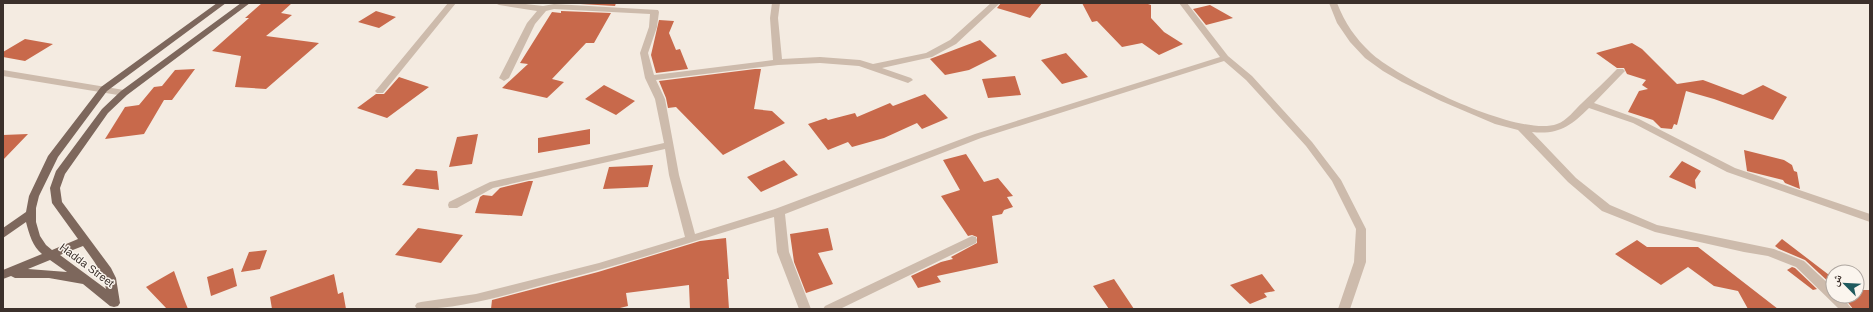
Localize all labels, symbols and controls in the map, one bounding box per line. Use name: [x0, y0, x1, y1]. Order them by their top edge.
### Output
street label: Hadda Street: [58, 241, 116, 289]
north arrow: [1825, 264, 1865, 304]
text: ش: [1828, 272, 1846, 289]

